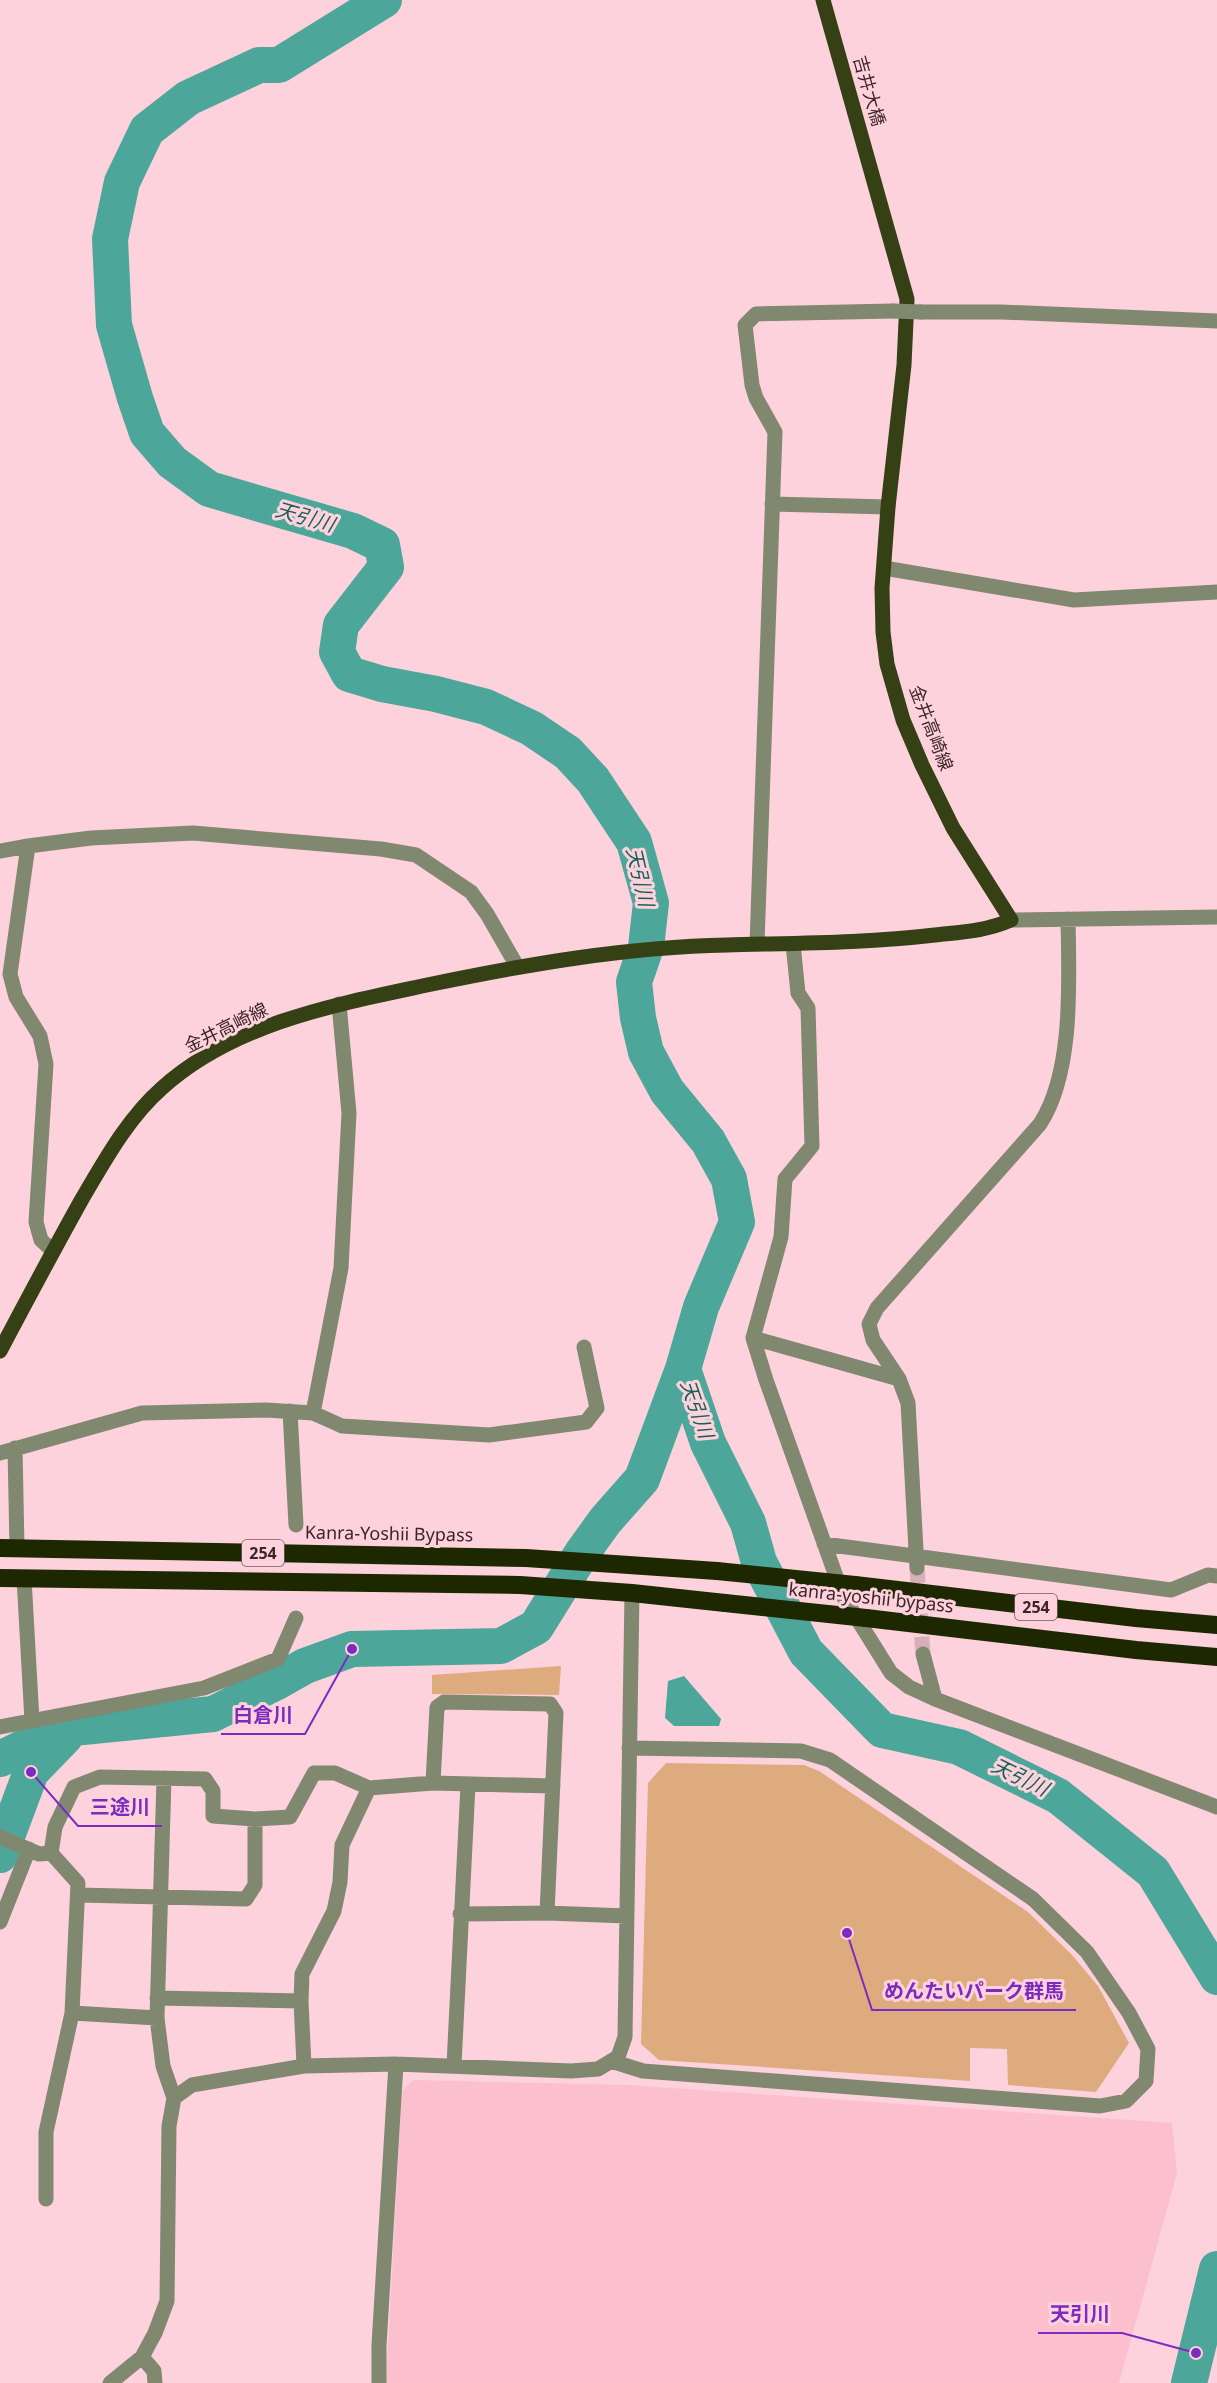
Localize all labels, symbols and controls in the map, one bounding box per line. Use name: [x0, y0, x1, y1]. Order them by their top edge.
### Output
street label: 吉井大橋: [849, 53, 891, 129]
water label: 天引川: [273, 495, 340, 538]
street label: 金井高崎線: [905, 681, 959, 774]
water label: 天引川: [621, 845, 661, 911]
street label: 金井高崎線: [180, 997, 271, 1058]
water label: 天引川: [675, 1376, 721, 1443]
street label: Kanra-Yoshii Bypass: [305, 1520, 473, 1546]
road number: 254: [242, 1540, 284, 1566]
street label: kanra-yoshii bypass: [787, 1576, 955, 1618]
road number: 254: [1015, 1594, 1057, 1620]
callout: 白倉川: [221, 1696, 305, 1734]
text: 白倉川: [233, 1701, 293, 1728]
water label: 天引川: [987, 1751, 1055, 1803]
callout: 三途川: [78, 1788, 162, 1826]
text: 三途川: [90, 1793, 150, 1820]
callout: めんたいパーク群馬: [872, 1972, 1076, 2010]
text: めんたいパーク群馬: [884, 1977, 1064, 2004]
callout: 天引川: [1038, 2295, 1122, 2333]
text: 天引川: [1050, 2300, 1110, 2327]

